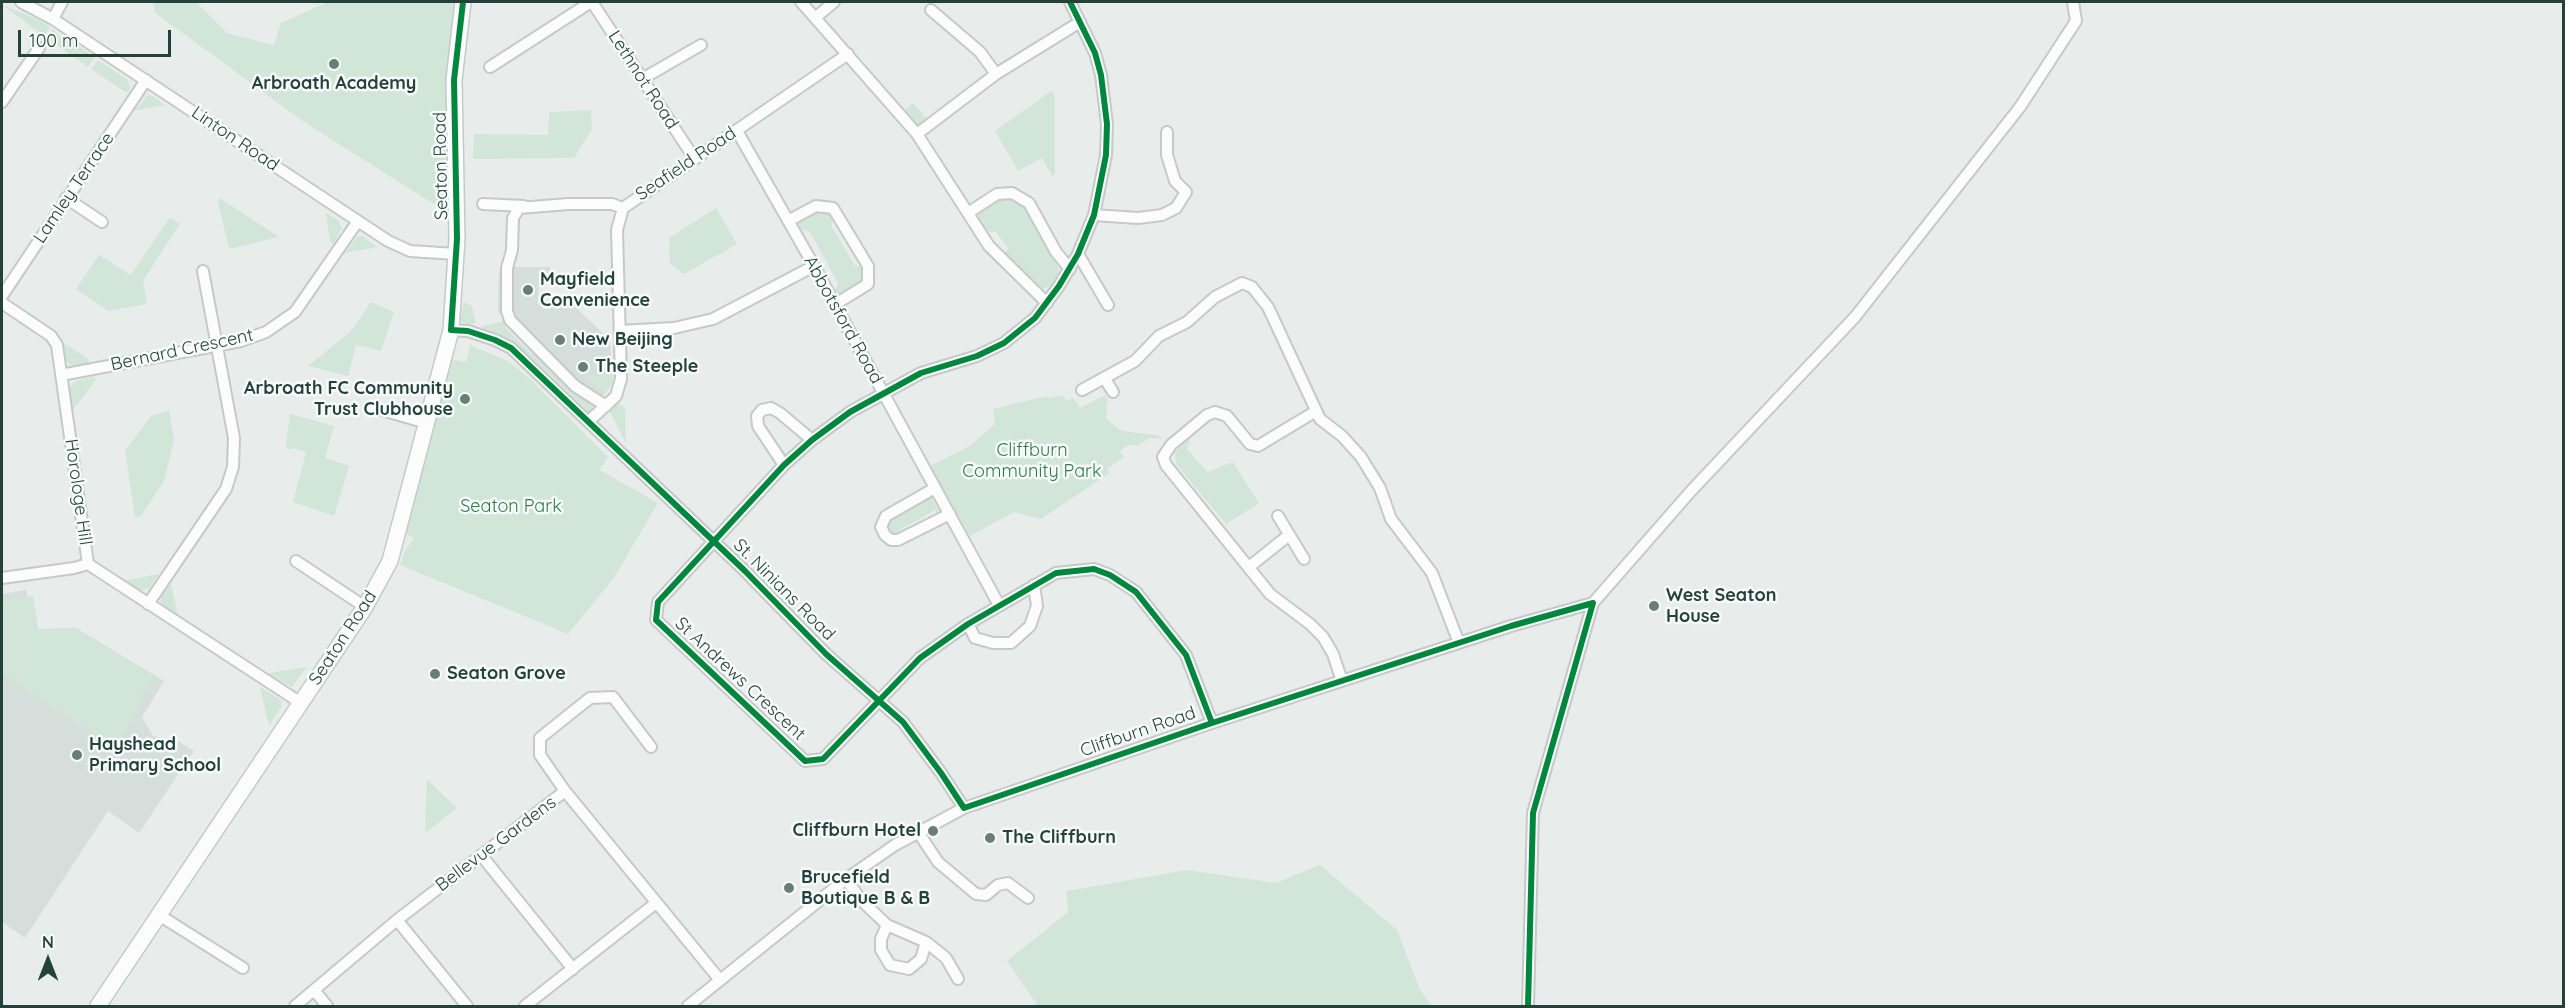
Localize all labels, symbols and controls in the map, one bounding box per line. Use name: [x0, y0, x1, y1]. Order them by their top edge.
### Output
scale bar: [21, 18, 174, 56]
street label: Lethnot Road: [603, 27, 683, 133]
text: 100 m: [29, 29, 78, 52]
marker: Arbroath Academy: [327, 57, 341, 71]
place label: Arbroath Academy: [252, 73, 416, 95]
street label: Linton Road: [187, 102, 283, 176]
street label: Seaton Road: [429, 112, 453, 220]
street label: Seafield Road: [632, 123, 740, 205]
street label: Lamley Terrace: [29, 128, 119, 248]
street label: Abbotsford Road: [799, 252, 887, 388]
place label: Mayfield Convenience: [540, 269, 650, 312]
marker: Mayfield Convenience: [521, 283, 535, 297]
street label: Bernard Crescent: [109, 324, 255, 376]
place label: New Beijing: [572, 329, 673, 351]
marker: New Beijing: [553, 333, 567, 347]
place label: The Steeple: [595, 356, 698, 378]
marker: The Steeple: [576, 360, 590, 374]
place label: Arbroath FC Community Trust Clubhouse: [244, 378, 453, 420]
marker: Arbroath FC Community Trust Clubhouse: [458, 392, 472, 406]
street label: Horologe Hill: [60, 437, 96, 547]
park label: Cliffburn Community Park: [962, 440, 1102, 482]
park label: Seaton Park: [460, 496, 562, 518]
street label: St. Ninians Road: [729, 535, 839, 645]
place label: West Seaton House: [1666, 585, 1776, 628]
street label: Seaton Road: [304, 587, 382, 689]
marker: West Seaton House: [1647, 599, 1661, 613]
street label: St Andrews Crescent: [670, 613, 810, 745]
place label: Seaton Grove: [447, 663, 566, 685]
marker: Seaton Grove: [428, 667, 442, 681]
street label: Cliffburn Road: [1077, 702, 1199, 762]
place label: Hayshead Primary School: [89, 734, 221, 777]
marker: Hayshead Primary School: [70, 748, 84, 762]
street label: Bellevue Gardens: [432, 792, 560, 896]
place label: Cliffburn Hotel: [792, 820, 921, 842]
marker: Cliffburn Hotel: [926, 824, 940, 838]
place label: The Cliffburn: [1002, 827, 1116, 849]
marker: The Cliffburn: [983, 831, 997, 845]
place label: Brucefield Boutique B & B: [801, 867, 930, 910]
marker: Brucefield Boutique B & B: [782, 881, 796, 895]
north arrow: [18, 930, 78, 990]
text: N: [42, 932, 54, 952]

